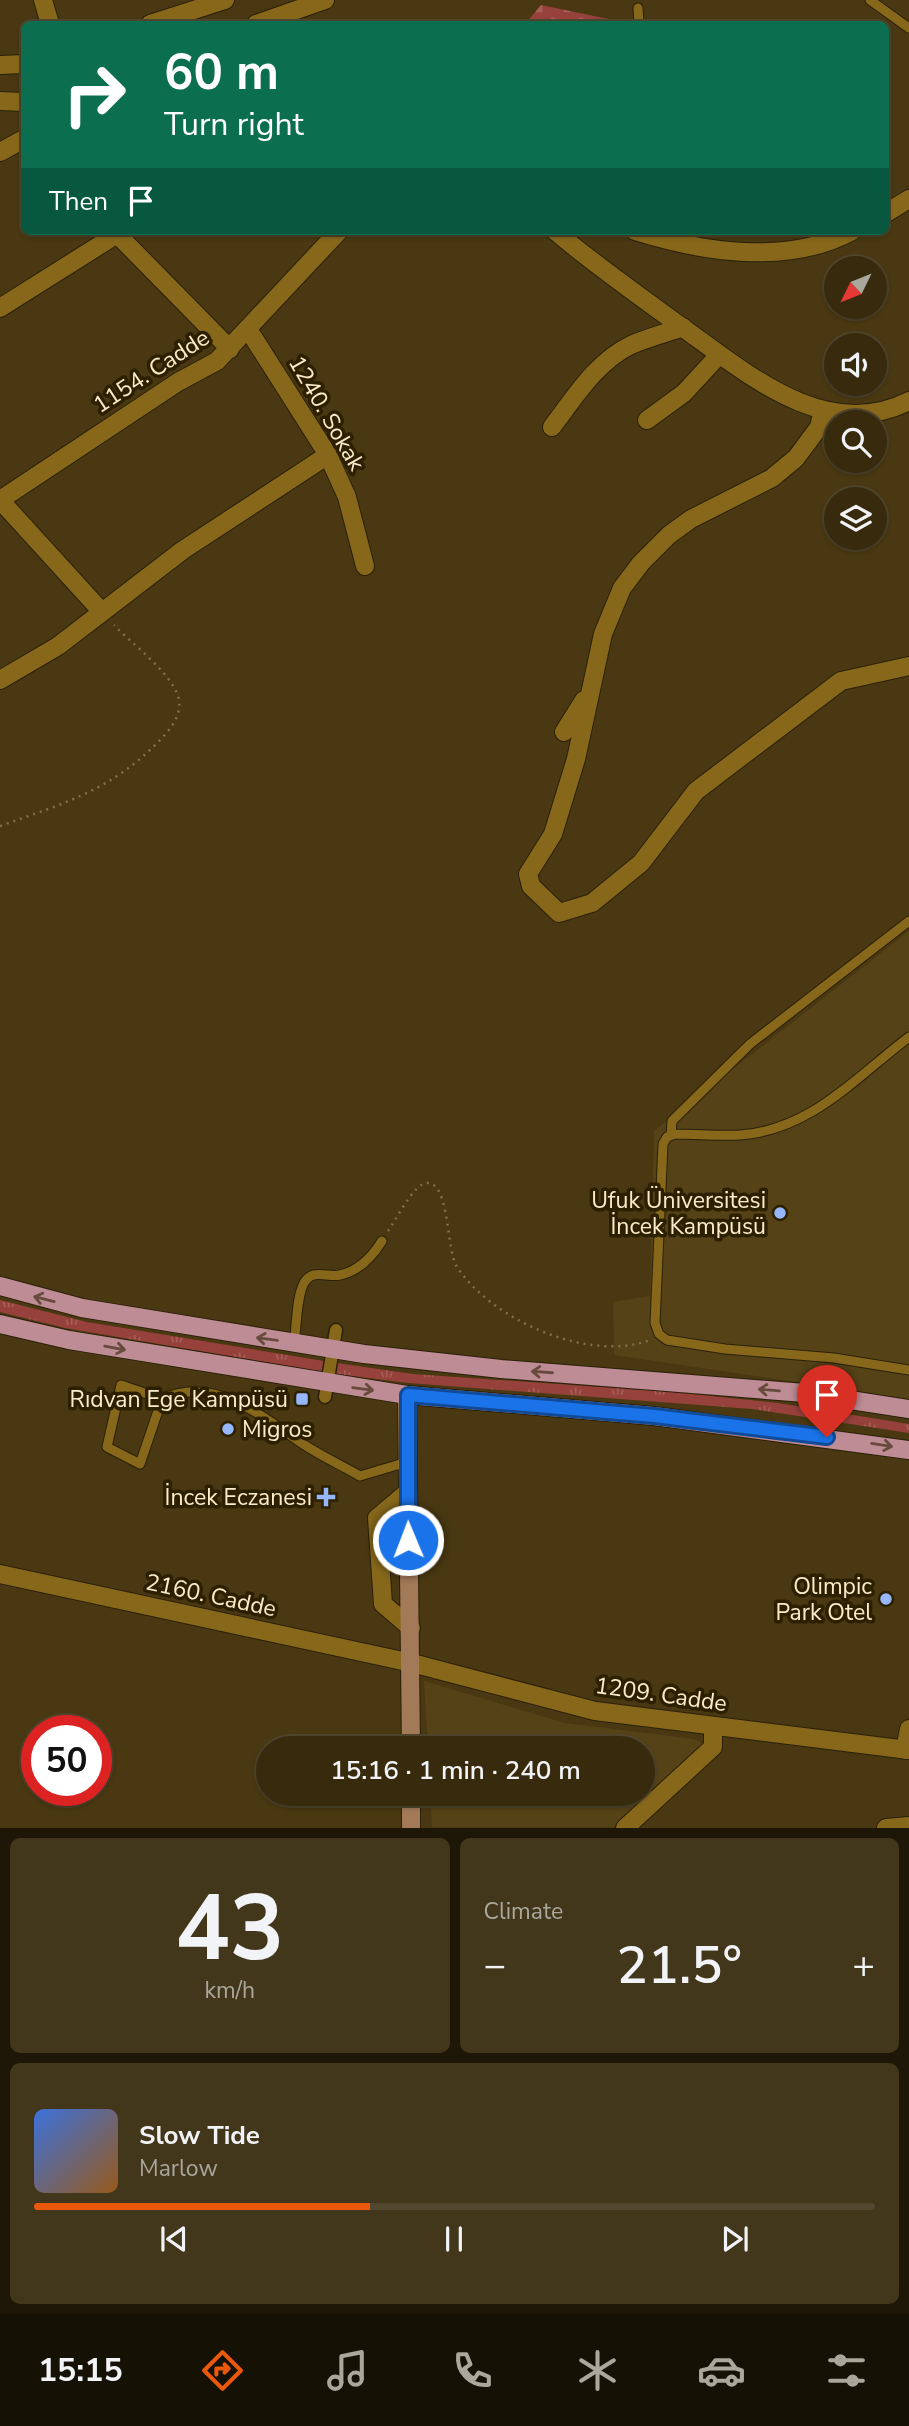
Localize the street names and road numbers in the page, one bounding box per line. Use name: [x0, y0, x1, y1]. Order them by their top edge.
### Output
street label: 1154. Cadde: [87, 322, 215, 421]
street label: 1240. Sokak: [281, 350, 372, 477]
street label: 2160. Cadde: [143, 1567, 279, 1624]
street label: 1209. Cadde: [593, 1670, 729, 1719]

